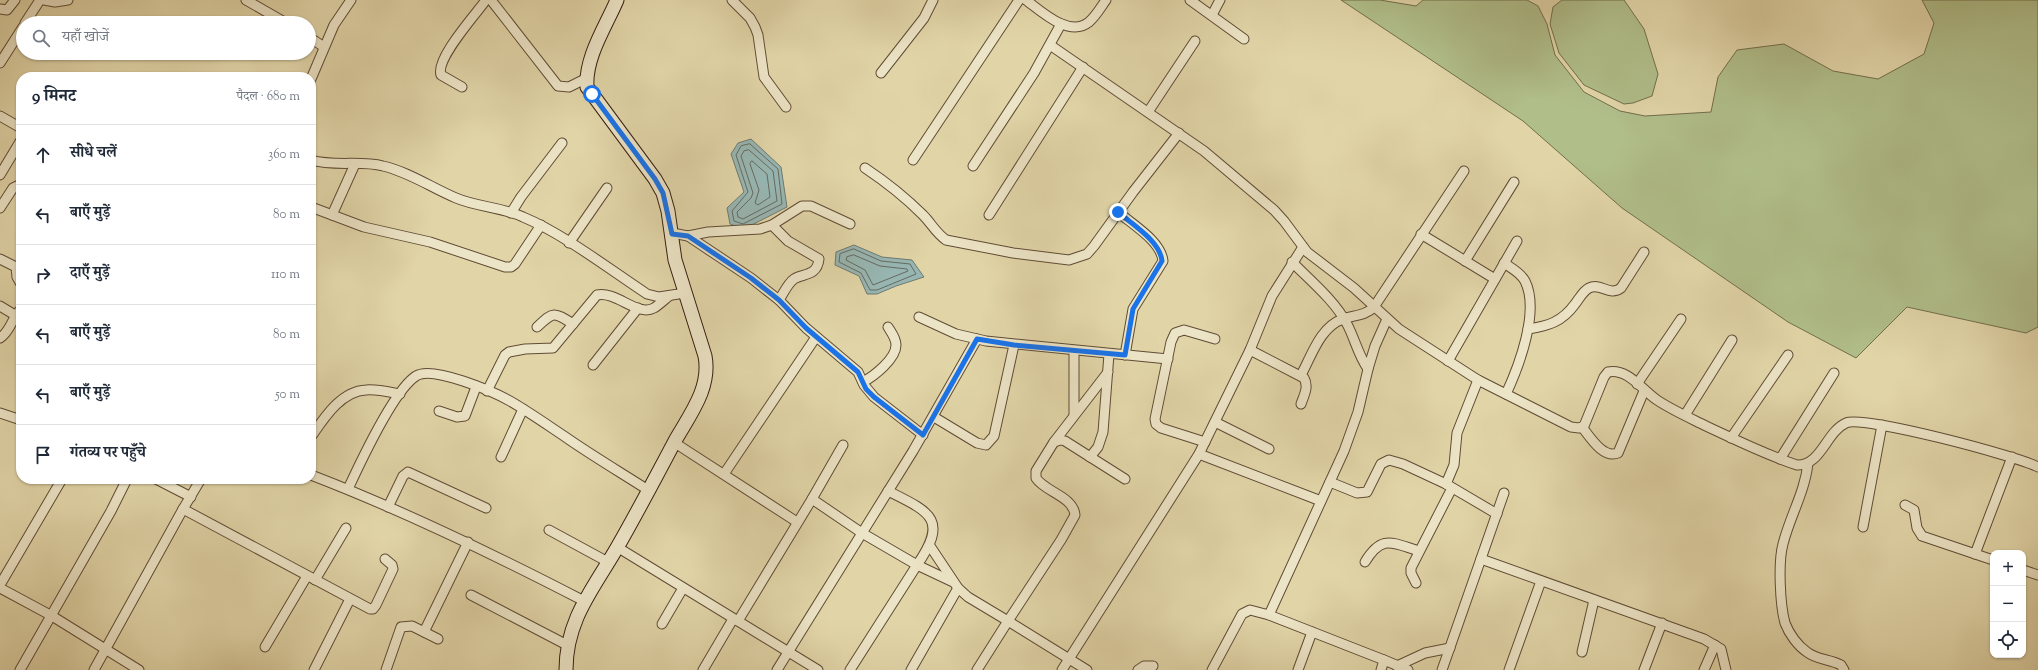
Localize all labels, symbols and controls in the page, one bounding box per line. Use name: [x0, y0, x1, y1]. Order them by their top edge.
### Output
search box: [16, 16, 316, 60]
icon: search: [30, 27, 52, 49]
text: यहाँ खोजें: [62, 27, 109, 48]
text: 9 मिनट: [32, 85, 76, 109]
route start: [583, 85, 601, 103]
text: पैदल · 680 m: [237, 88, 300, 106]
text: सीधे चलें: [70, 143, 117, 164]
icon: ahead: [32, 144, 54, 166]
text: 360 m: [268, 146, 300, 164]
text: बाएँ मुड़ें: [70, 203, 110, 224]
route end: [1109, 203, 1127, 221]
icon: left: [32, 204, 54, 226]
text: 80 m: [273, 206, 300, 224]
text: दाएँ मुड़ें: [70, 263, 110, 284]
icon: right: [32, 264, 54, 286]
text: 110 m: [271, 266, 300, 284]
text: बाएँ मुड़ें: [70, 323, 110, 344]
icon: left: [32, 324, 54, 346]
text: 80 m: [273, 326, 300, 344]
text: बाएँ मुड़ें: [70, 383, 110, 404]
icon: left: [32, 384, 54, 406]
text: 50 m: [275, 386, 300, 404]
text: गंतव्य पर पहुँचे: [70, 443, 146, 464]
icon: arrive: [32, 444, 54, 466]
map controls: [1990, 550, 2026, 658]
button: +: [1990, 550, 2026, 586]
button: −: [1990, 586, 2026, 622]
button: locate: [1990, 622, 2026, 658]

